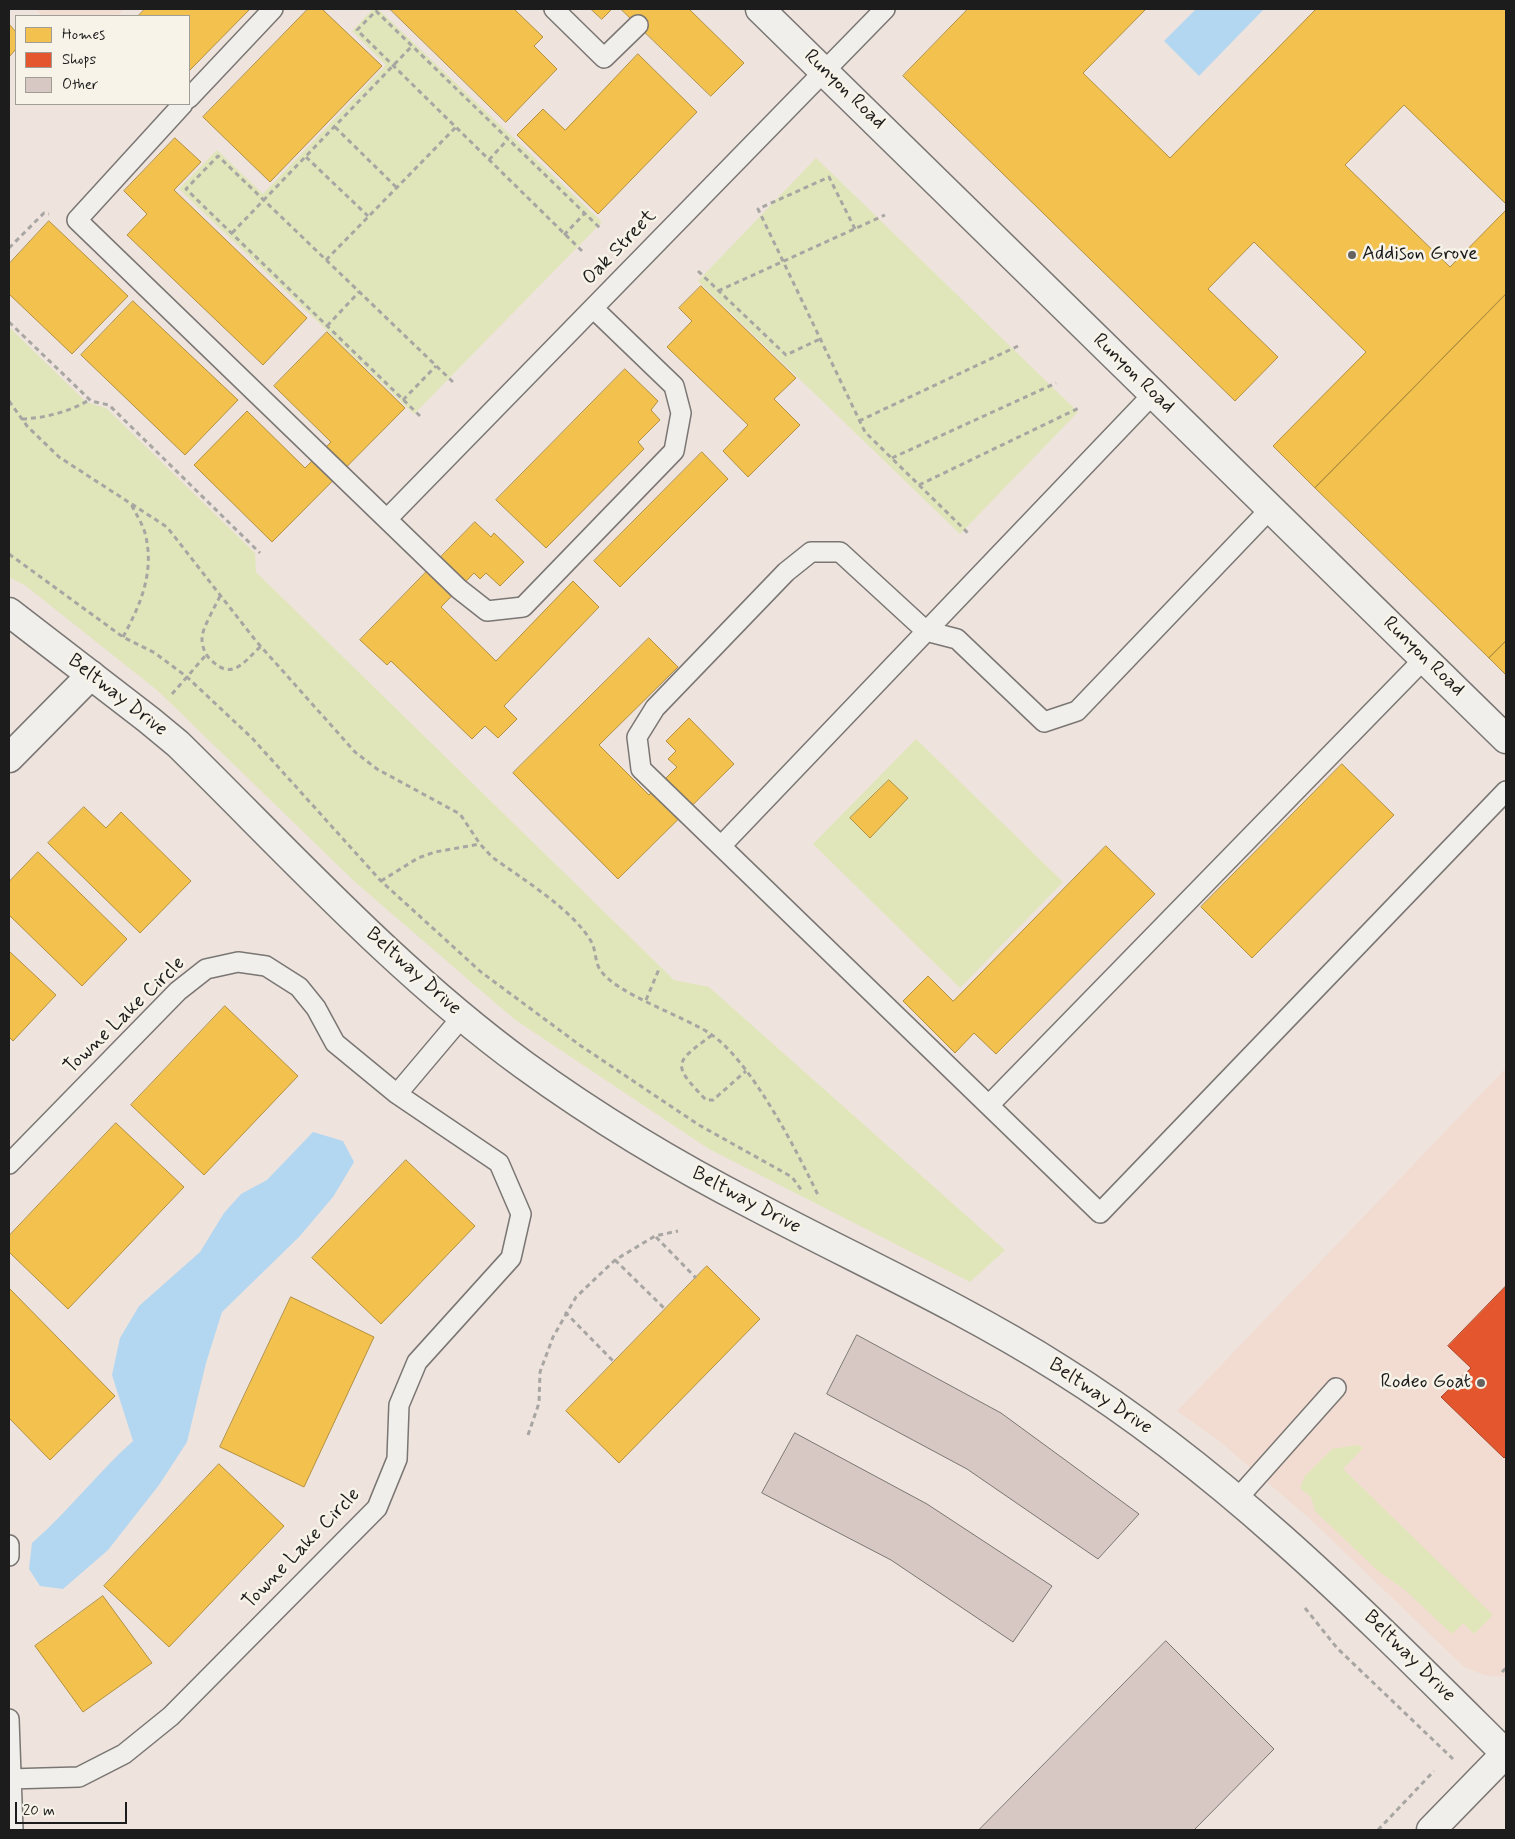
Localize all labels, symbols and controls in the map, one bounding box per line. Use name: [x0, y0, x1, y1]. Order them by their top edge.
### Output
legend: [15, 15, 190, 105]
text: Homes: [62, 25, 105, 45]
street label: Runyon Road: [798, 45, 890, 135]
text: Shops: [62, 50, 96, 70]
text: Other: [62, 75, 98, 95]
street label: Oak Street: [578, 205, 662, 291]
place label: Addison Grove: [1362, 243, 1478, 267]
marker: Addison Grove: [1346, 249, 1358, 261]
street label: Runyon Road: [1087, 329, 1179, 419]
street label: Runyon Road: [1377, 612, 1469, 702]
street label: Beltway Drive: [62, 650, 172, 742]
street label: Beltway Drive: [360, 923, 466, 1021]
street label: Towne Lake Circle: [59, 952, 191, 1080]
street label: Beltway Drive: [687, 1162, 805, 1240]
street label: Beltway Drive: [1044, 1354, 1156, 1440]
place label: Rodeo Goat: [1380, 1371, 1471, 1395]
marker: Rodeo Goat: [1475, 1377, 1487, 1389]
street label: Towne Lake Circle: [238, 1483, 366, 1615]
street label: Beltway Drive: [1358, 1606, 1460, 1708]
scale bar: [18, 1792, 130, 1824]
text: 20 m: [23, 1801, 55, 1821]

